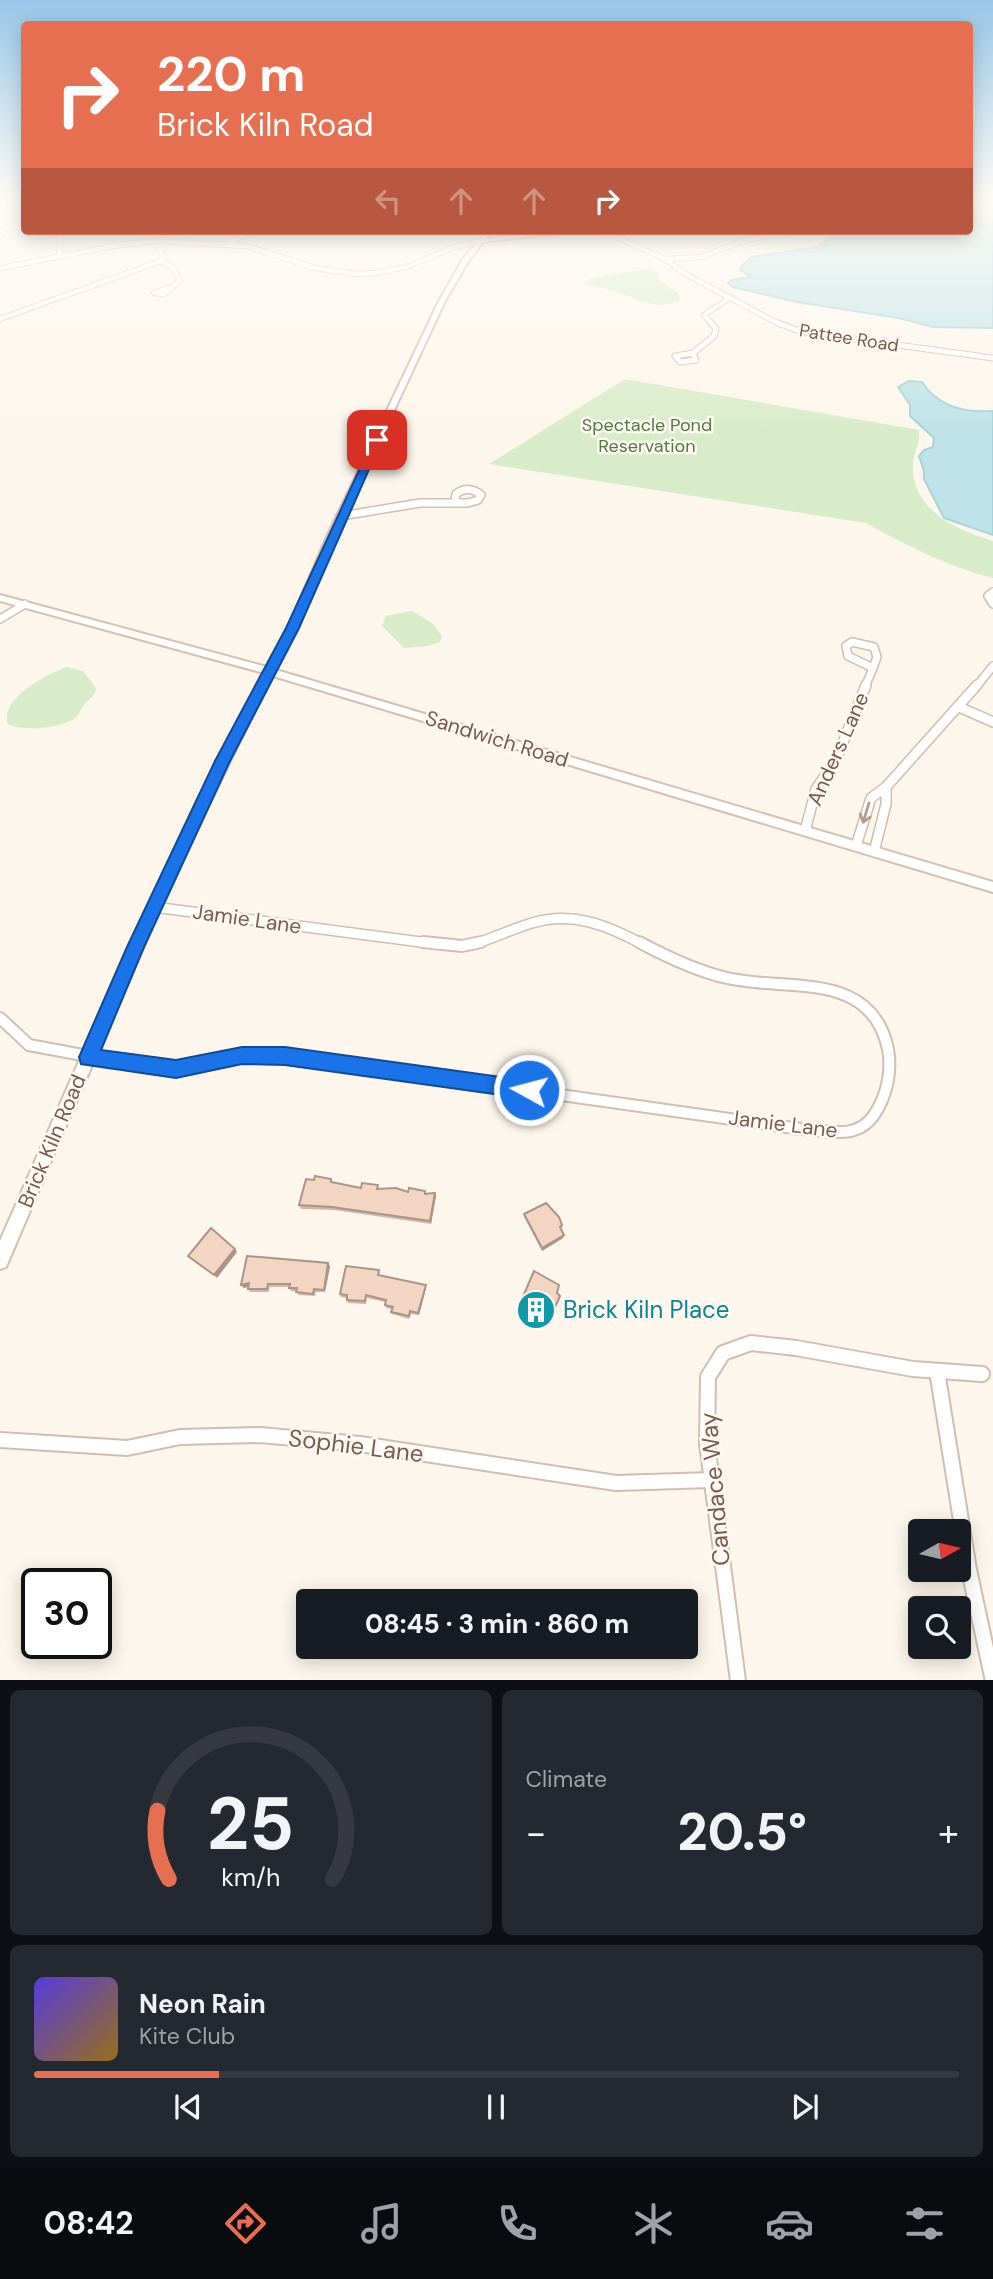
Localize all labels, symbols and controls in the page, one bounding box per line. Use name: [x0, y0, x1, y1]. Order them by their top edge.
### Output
text: 220 m: [157, 42, 305, 106]
icon: right: [42, 49, 133, 140]
text: Brick Kiln Road: [157, 104, 374, 146]
icon: left: [369, 182, 407, 220]
icon: ahead: [442, 182, 480, 220]
icon: ahead: [515, 182, 553, 220]
icon: right: [588, 182, 626, 220]
street label: Pattee Road: [797, 318, 901, 358]
pin: [347, 410, 407, 470]
park label: Spectacle Pond Reservation: [582, 413, 712, 458]
icon: arrive: [358, 421, 396, 459]
street label: Anders Lane: [801, 688, 876, 810]
street label: Sandwich Road: [422, 704, 572, 774]
one-way arrow: [859, 802, 872, 824]
street label: Jamie Lane: [191, 898, 303, 941]
position arrow: [492, 1053, 566, 1127]
street label: Brick Kiln Road: [11, 1070, 93, 1212]
street label: Jamie Lane: [727, 1103, 839, 1145]
building icon: Brick Kiln Place: [515, 1289, 557, 1331]
place label: Brick Kiln Place: [563, 1294, 729, 1325]
street label: Candace Way: [692, 1411, 737, 1567]
street label: Sophie Lane: [287, 1422, 425, 1469]
north arrow: [908, 1519, 971, 1582]
map controls: [908, 1519, 971, 1659]
speed limit sign: 30: [21, 1568, 112, 1659]
button: search: [908, 1596, 971, 1659]
text: 08:45 · 3 min · 860 m: [365, 1607, 629, 1641]
text: Climate: [526, 1764, 607, 1794]
text: 25: [207, 1777, 294, 1872]
text: 20.5°: [678, 1798, 807, 1866]
text: −: [526, 1808, 546, 1858]
text: +: [938, 1808, 959, 1858]
text: km/h: [221, 1860, 280, 1893]
text: Neon Rain: [139, 1987, 266, 2021]
text: Kite Club: [139, 2021, 235, 2051]
icon: previous: [169, 2088, 207, 2126]
icon: pause: [477, 2088, 515, 2126]
icon: next: [786, 2088, 824, 2126]
icon: directions: [221, 2199, 270, 2248]
icon: music: [357, 2199, 406, 2248]
icon: phone: [493, 2199, 542, 2248]
icon: climate: [629, 2199, 678, 2248]
icon: car: [765, 2199, 814, 2248]
icon: filters: [900, 2199, 949, 2248]
text: 08:42: [43, 2202, 134, 2244]

